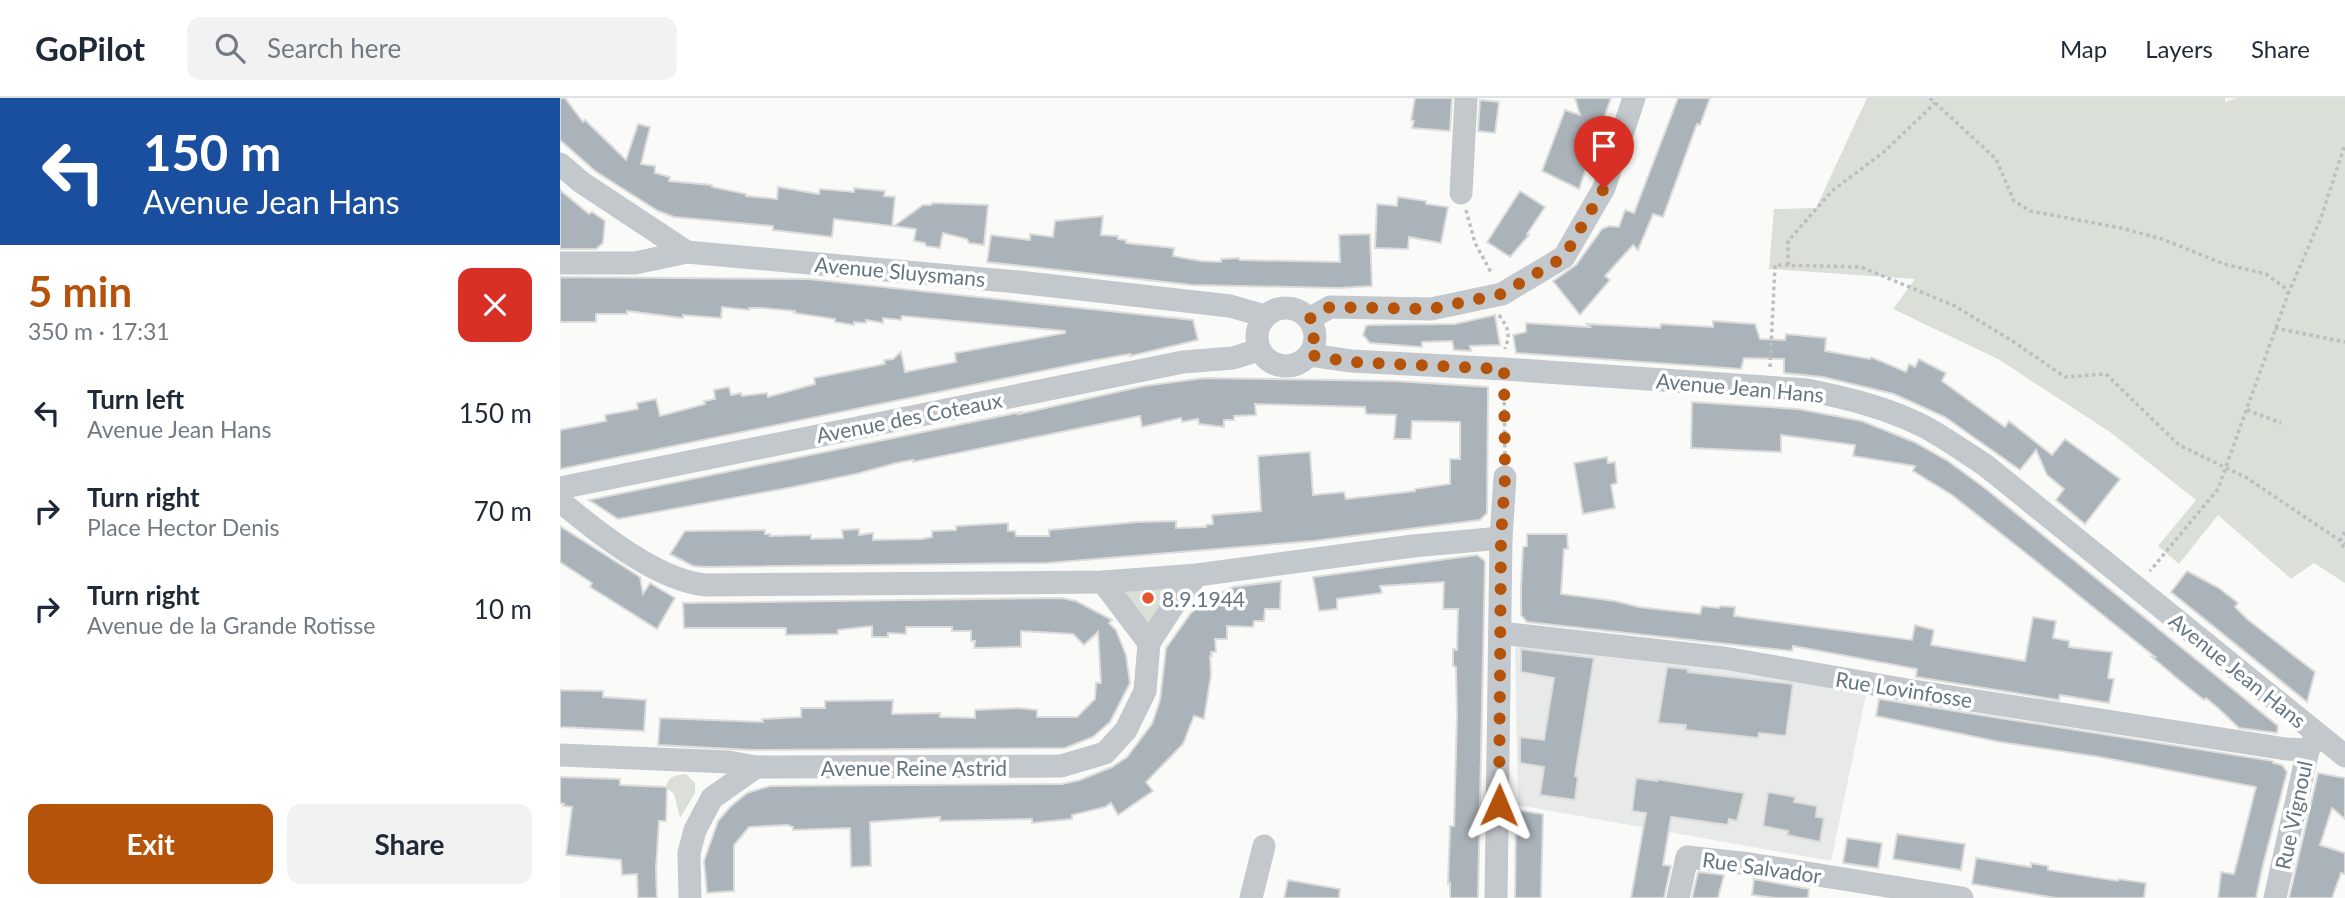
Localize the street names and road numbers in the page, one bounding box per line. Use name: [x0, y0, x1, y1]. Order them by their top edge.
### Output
street label: Avenue Sluysmans: [814, 251, 986, 291]
street label: Avenue Jean Hans: [1655, 367, 1825, 407]
street label: Avenue des Coteaux: [814, 387, 1005, 447]
street label: Avenue Jean Hans: [2165, 607, 2311, 733]
street label: Rue Lovinfosse: [1834, 666, 1974, 712]
street label: Avenue Reine Astrid: [821, 755, 1007, 780]
street label: Rue Vignoul: [2269, 758, 2317, 872]
street label: Rue Salvador: [1701, 846, 1823, 888]

